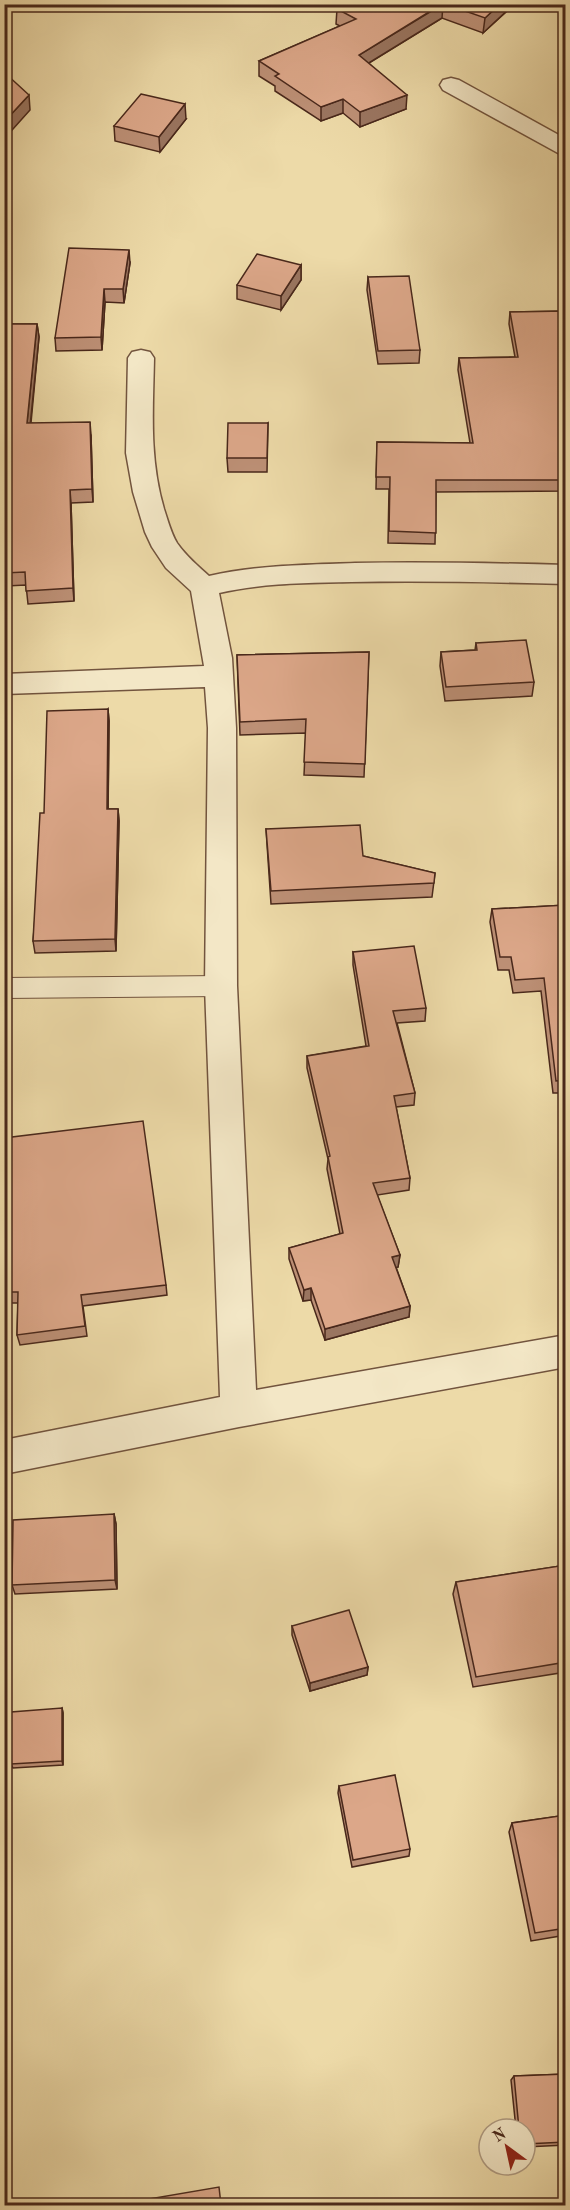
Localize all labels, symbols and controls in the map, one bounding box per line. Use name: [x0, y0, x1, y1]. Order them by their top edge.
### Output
north arrow: [477, 2117, 537, 2177]
text: N: [490, 2126, 510, 2146]

